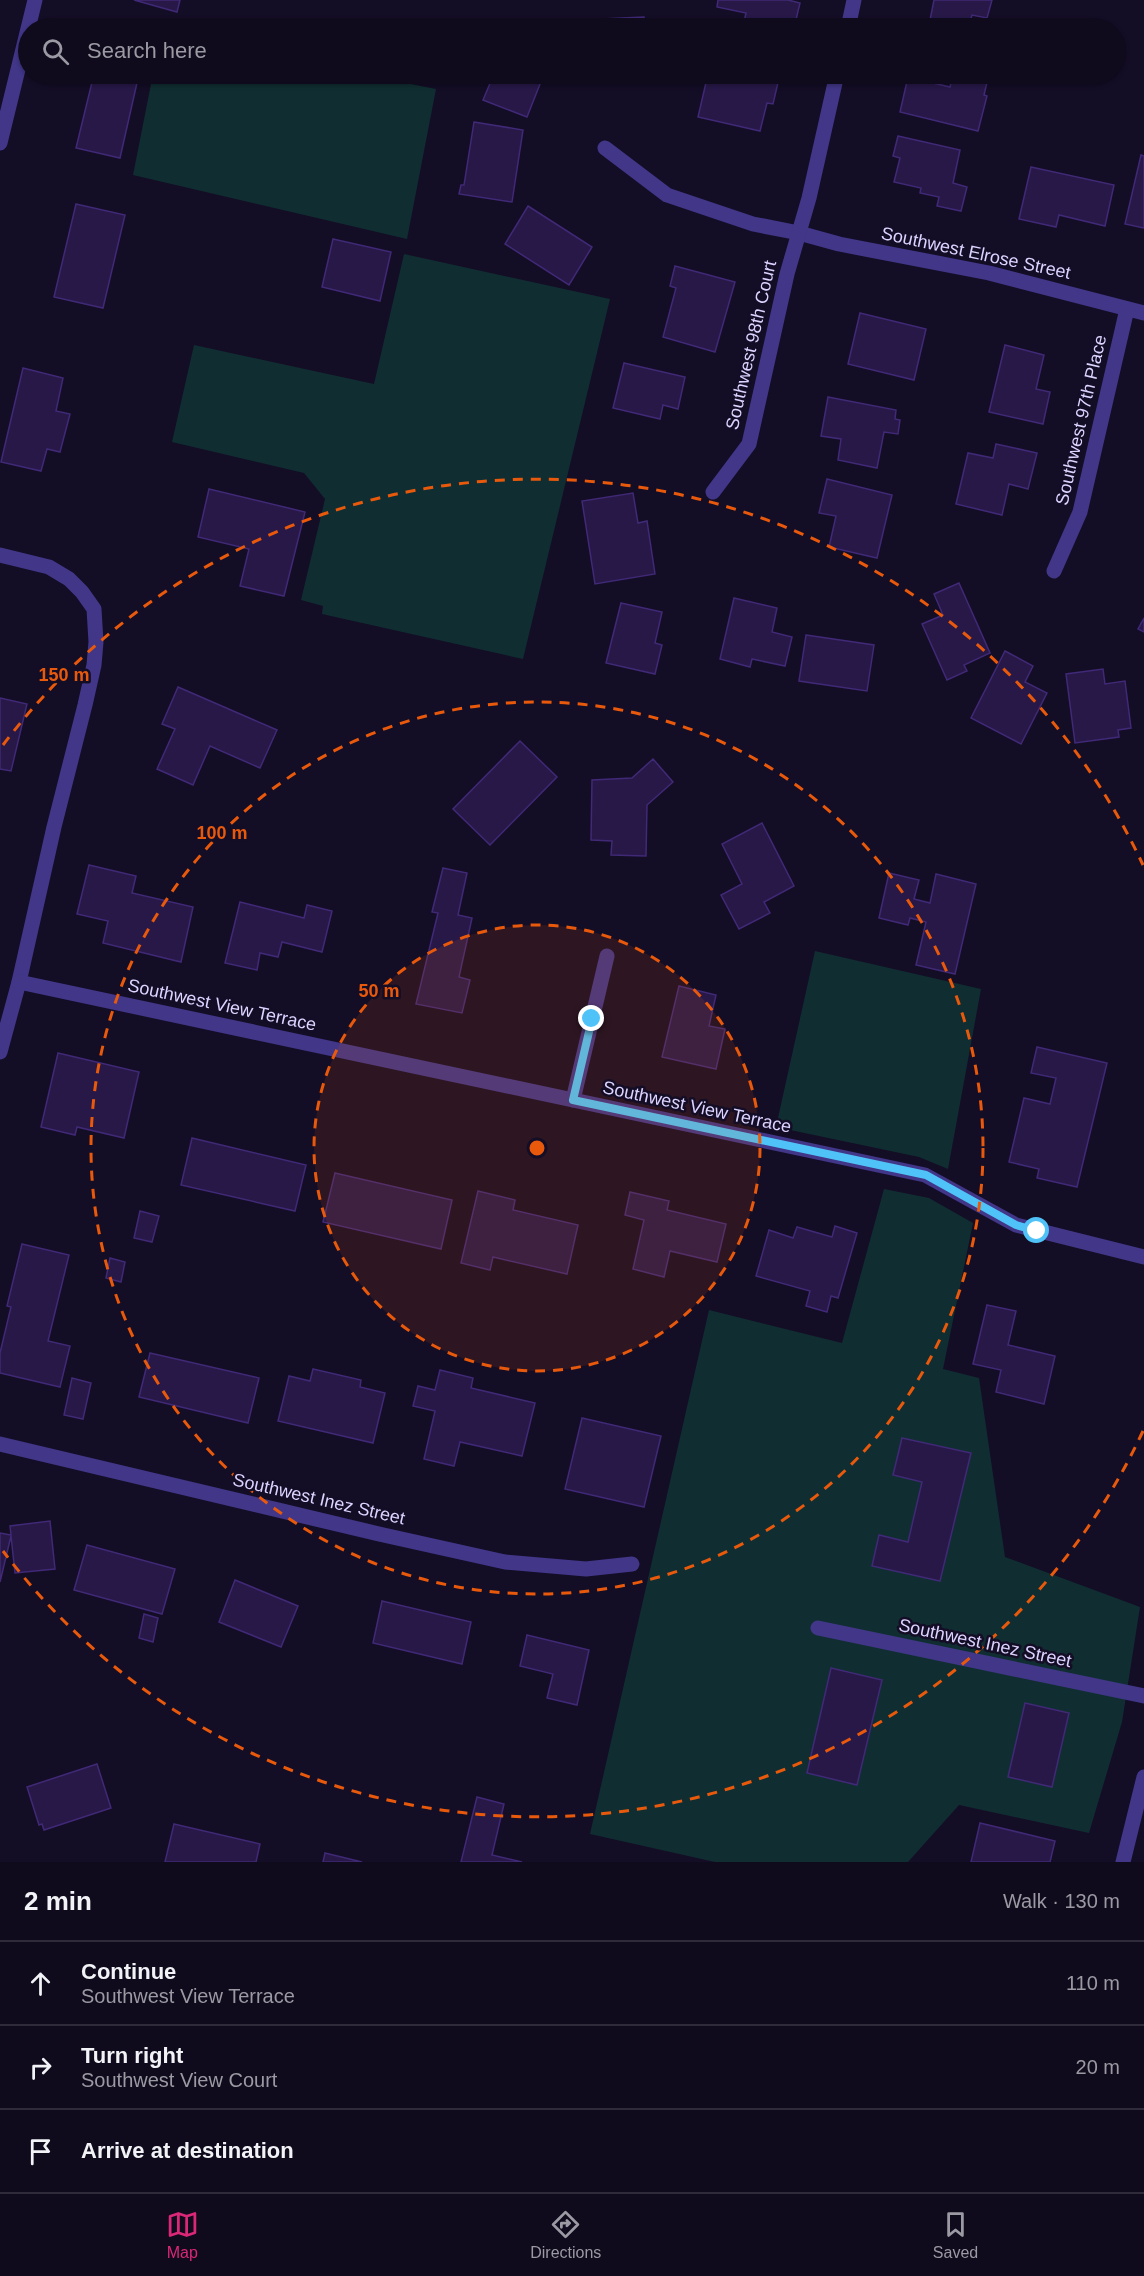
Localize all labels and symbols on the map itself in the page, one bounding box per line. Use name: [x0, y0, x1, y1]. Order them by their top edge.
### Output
street label: Southwest Elrose Street: [879, 223, 1073, 283]
street label: Southwest 98th Court: [722, 258, 780, 432]
street label: Southwest 97th Place: [1052, 333, 1110, 507]
text: 150 m: [38, 665, 90, 685]
text: 100 m: [196, 823, 248, 843]
street label: Southwest View Terrace: [126, 975, 318, 1035]
text: 50 m: [358, 981, 400, 1001]
route end: [578, 1005, 604, 1031]
street label: Southwest View Terrace: [601, 1077, 793, 1137]
centre of rings: [527, 1138, 547, 1158]
route start: [1023, 1217, 1049, 1243]
street label: Southwest Inez Street: [231, 1469, 407, 1529]
street label: Southwest Inez Street: [897, 1615, 1073, 1671]

